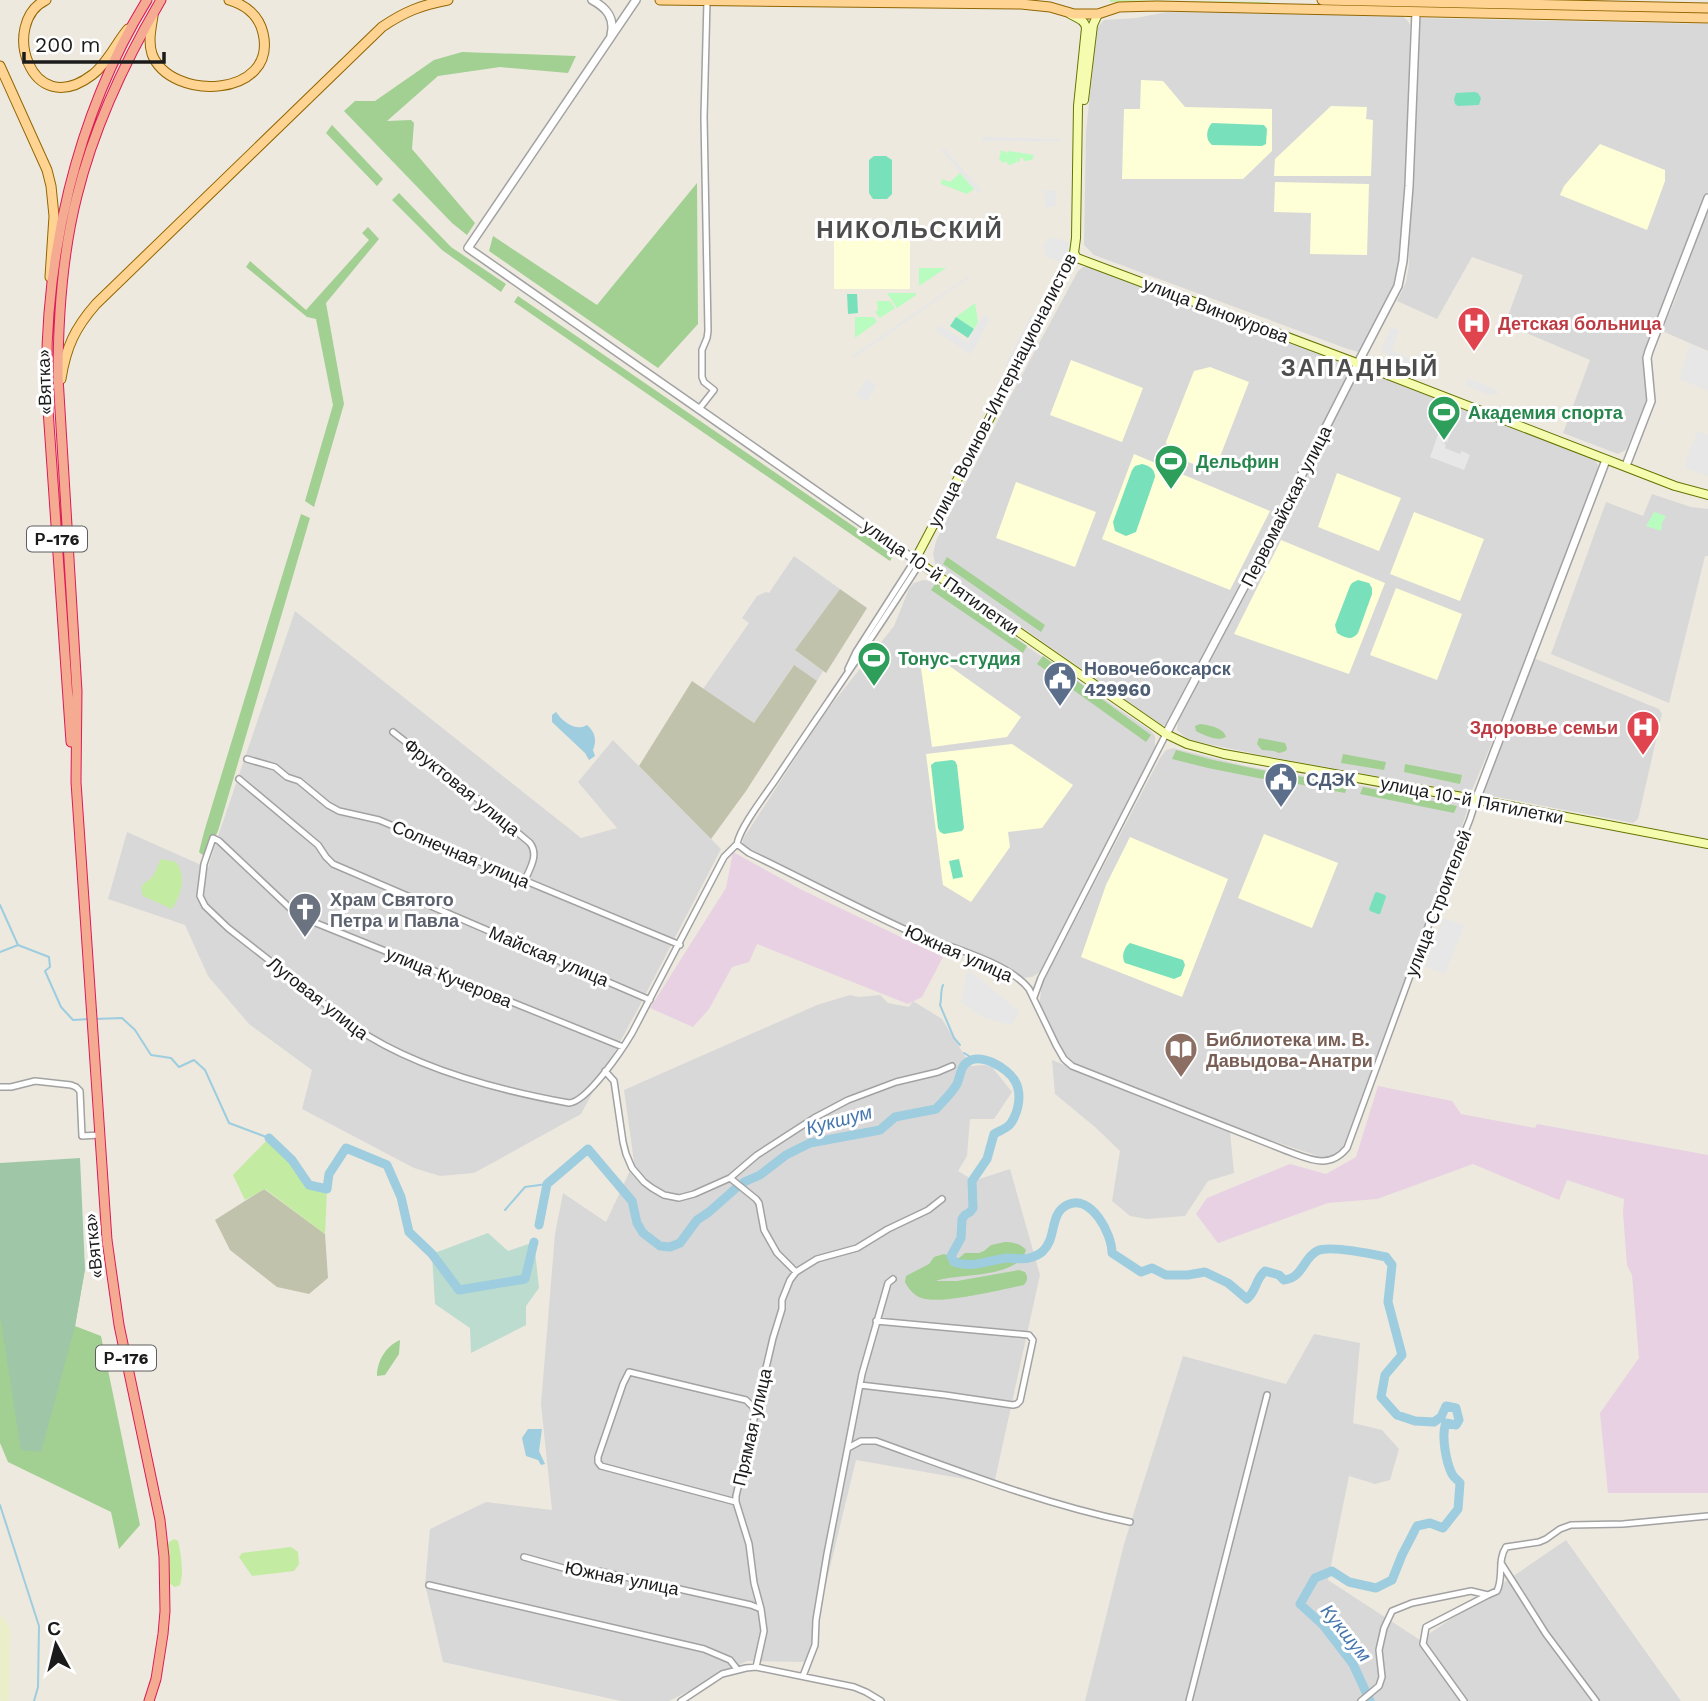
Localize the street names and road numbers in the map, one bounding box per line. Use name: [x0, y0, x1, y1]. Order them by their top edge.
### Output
street label: улица Воинов-Интернационалистов: [923, 249, 1081, 531]
street label: улица Винокурова: [1140, 273, 1293, 348]
street label: «Вятка»: [32, 349, 56, 415]
street label: Первомайская улица: [1236, 421, 1336, 590]
street label: улица 10-й Пятилетки: [859, 515, 1023, 639]
road number: Р-176: [27, 526, 87, 552]
street label: Фруктовая улица: [400, 734, 525, 841]
street label: улица 10-й Пятилетки: [1379, 772, 1565, 828]
street label: Солнечная улица: [389, 816, 534, 893]
street label: улица Строителей: [1400, 827, 1476, 979]
street label: Южная улица: [902, 920, 1017, 986]
street label: Майская улица: [486, 921, 613, 991]
street label: улица Кучерова: [383, 942, 516, 1012]
street label: Луговая улица: [263, 952, 373, 1044]
street label: «Вятка»: [79, 1212, 107, 1280]
road number: Р-176: [96, 1346, 156, 1370]
street label: Прямая улица: [728, 1365, 776, 1488]
street label: Южная улица: [563, 1557, 682, 1600]

